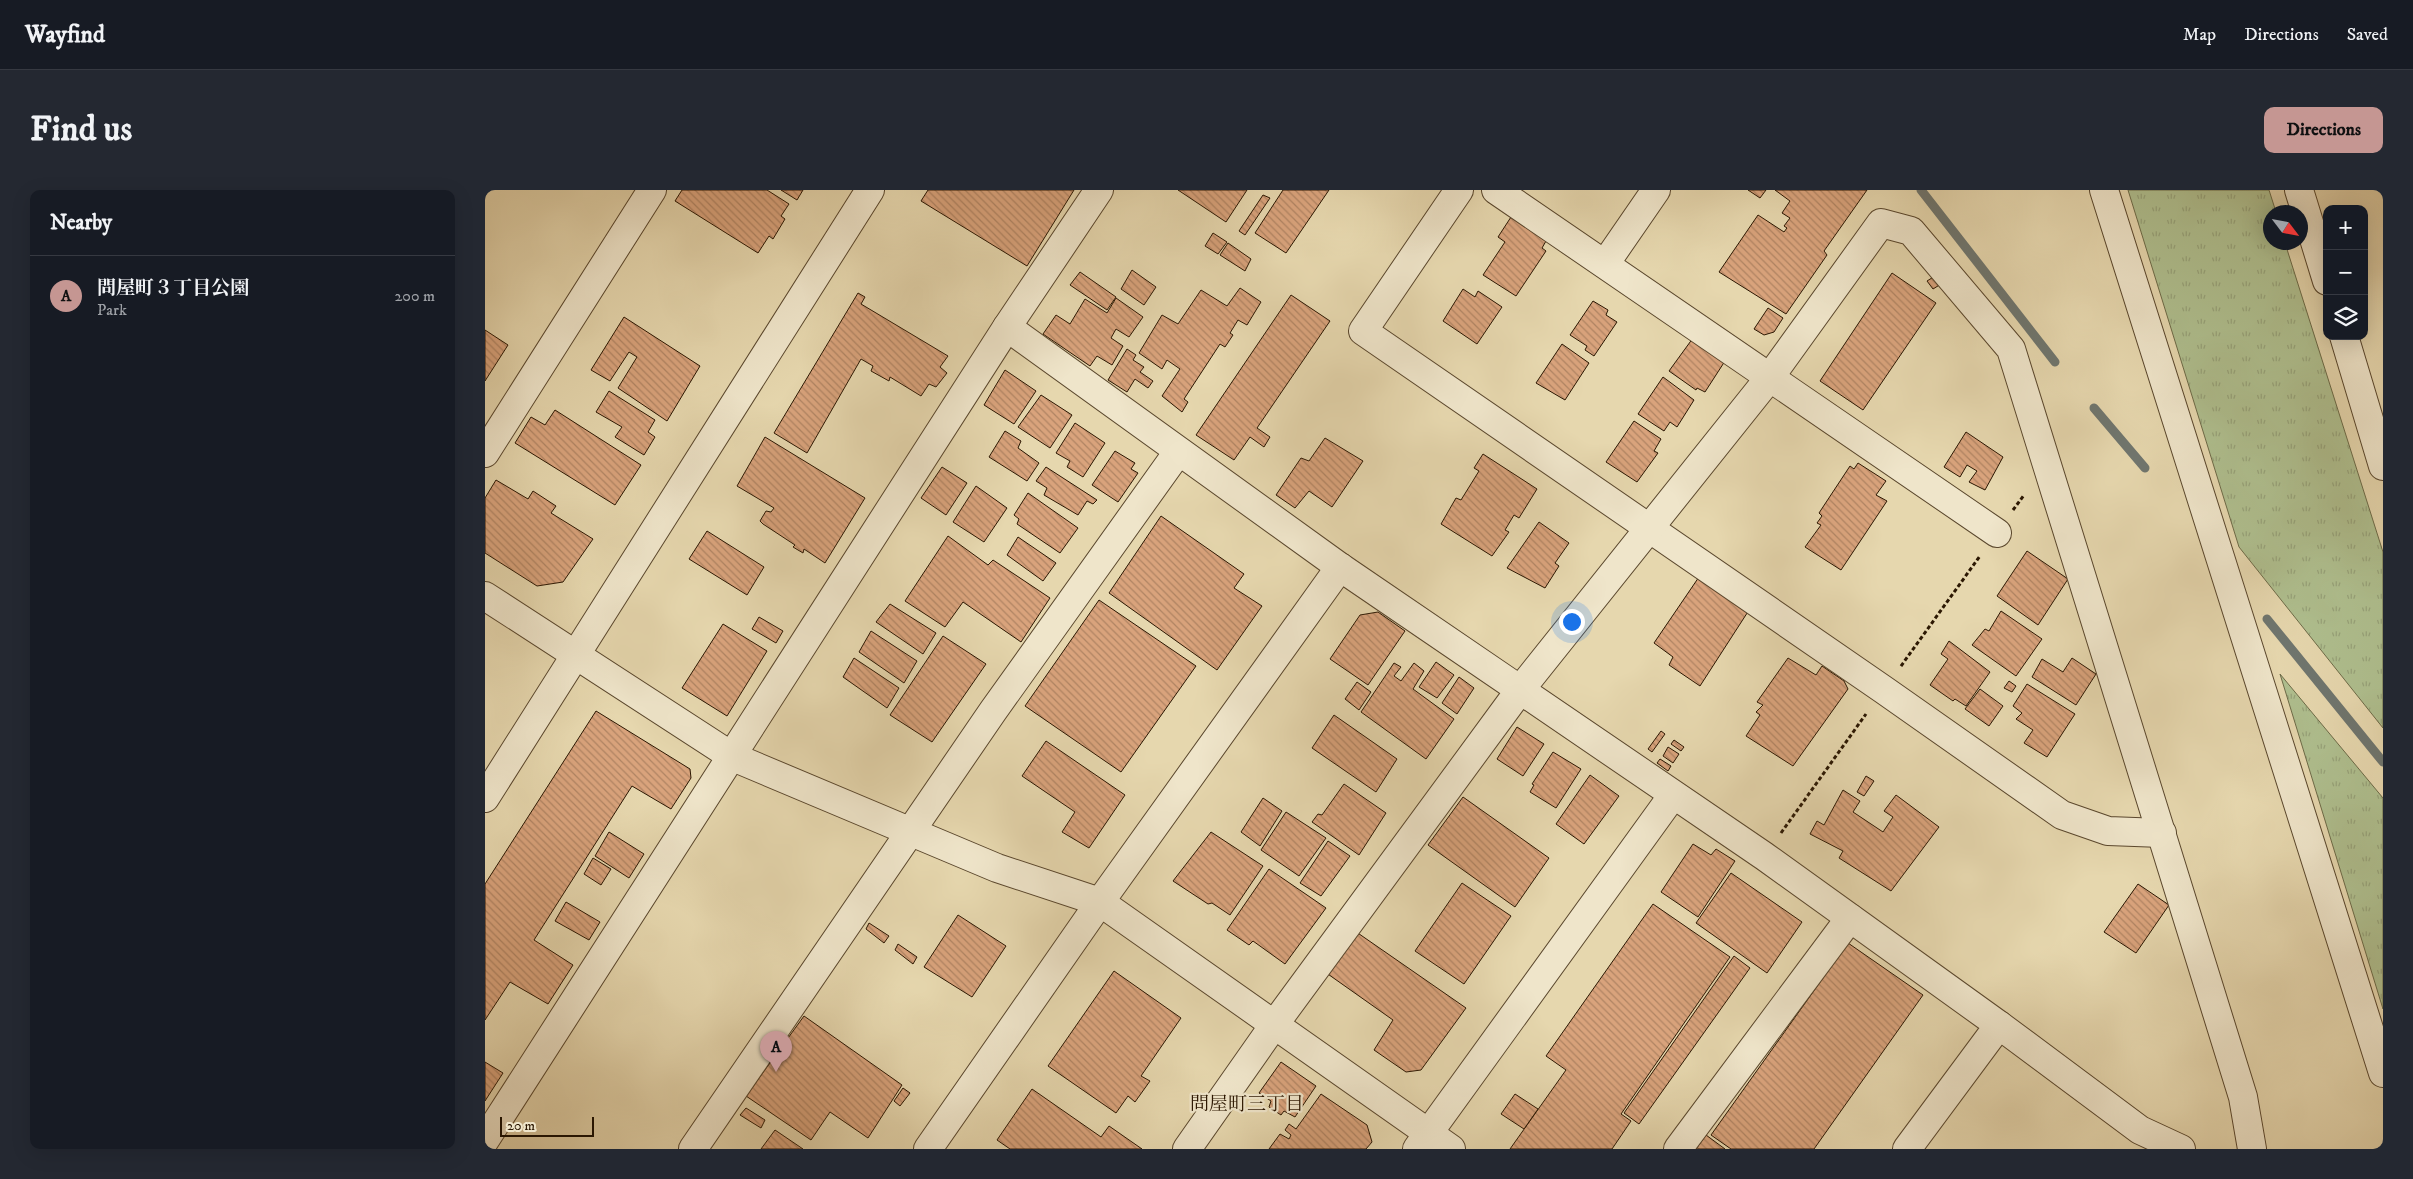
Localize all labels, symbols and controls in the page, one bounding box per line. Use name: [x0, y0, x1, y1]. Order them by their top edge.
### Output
text: Wayfind: [25, 20, 105, 50]
text: Map: [2183, 24, 2216, 46]
text: Directions: [2244, 24, 2319, 46]
text: Saved: [2347, 24, 2388, 46]
button: Directions: [2264, 107, 2383, 153]
text: Find us: [30, 108, 132, 152]
north arrow: [2263, 205, 2308, 250]
map controls: [2323, 205, 2368, 340]
button: +: [2323, 205, 2368, 250]
text: Nearby: [50, 210, 112, 236]
button: −: [2323, 250, 2368, 295]
text: 問屋町３丁目公園: [97, 277, 249, 300]
text: A: [61, 286, 71, 306]
text: 200 m: [394, 286, 435, 306]
button: layers: [2323, 295, 2368, 340]
text: Park: [97, 300, 127, 320]
your location: [1559, 609, 1585, 635]
pin: A: [760, 1031, 792, 1072]
district label: 問屋町三丁目: [1190, 1093, 1304, 1116]
scale bar: [500, 1114, 594, 1137]
text: 20 m: [507, 1117, 535, 1135]

